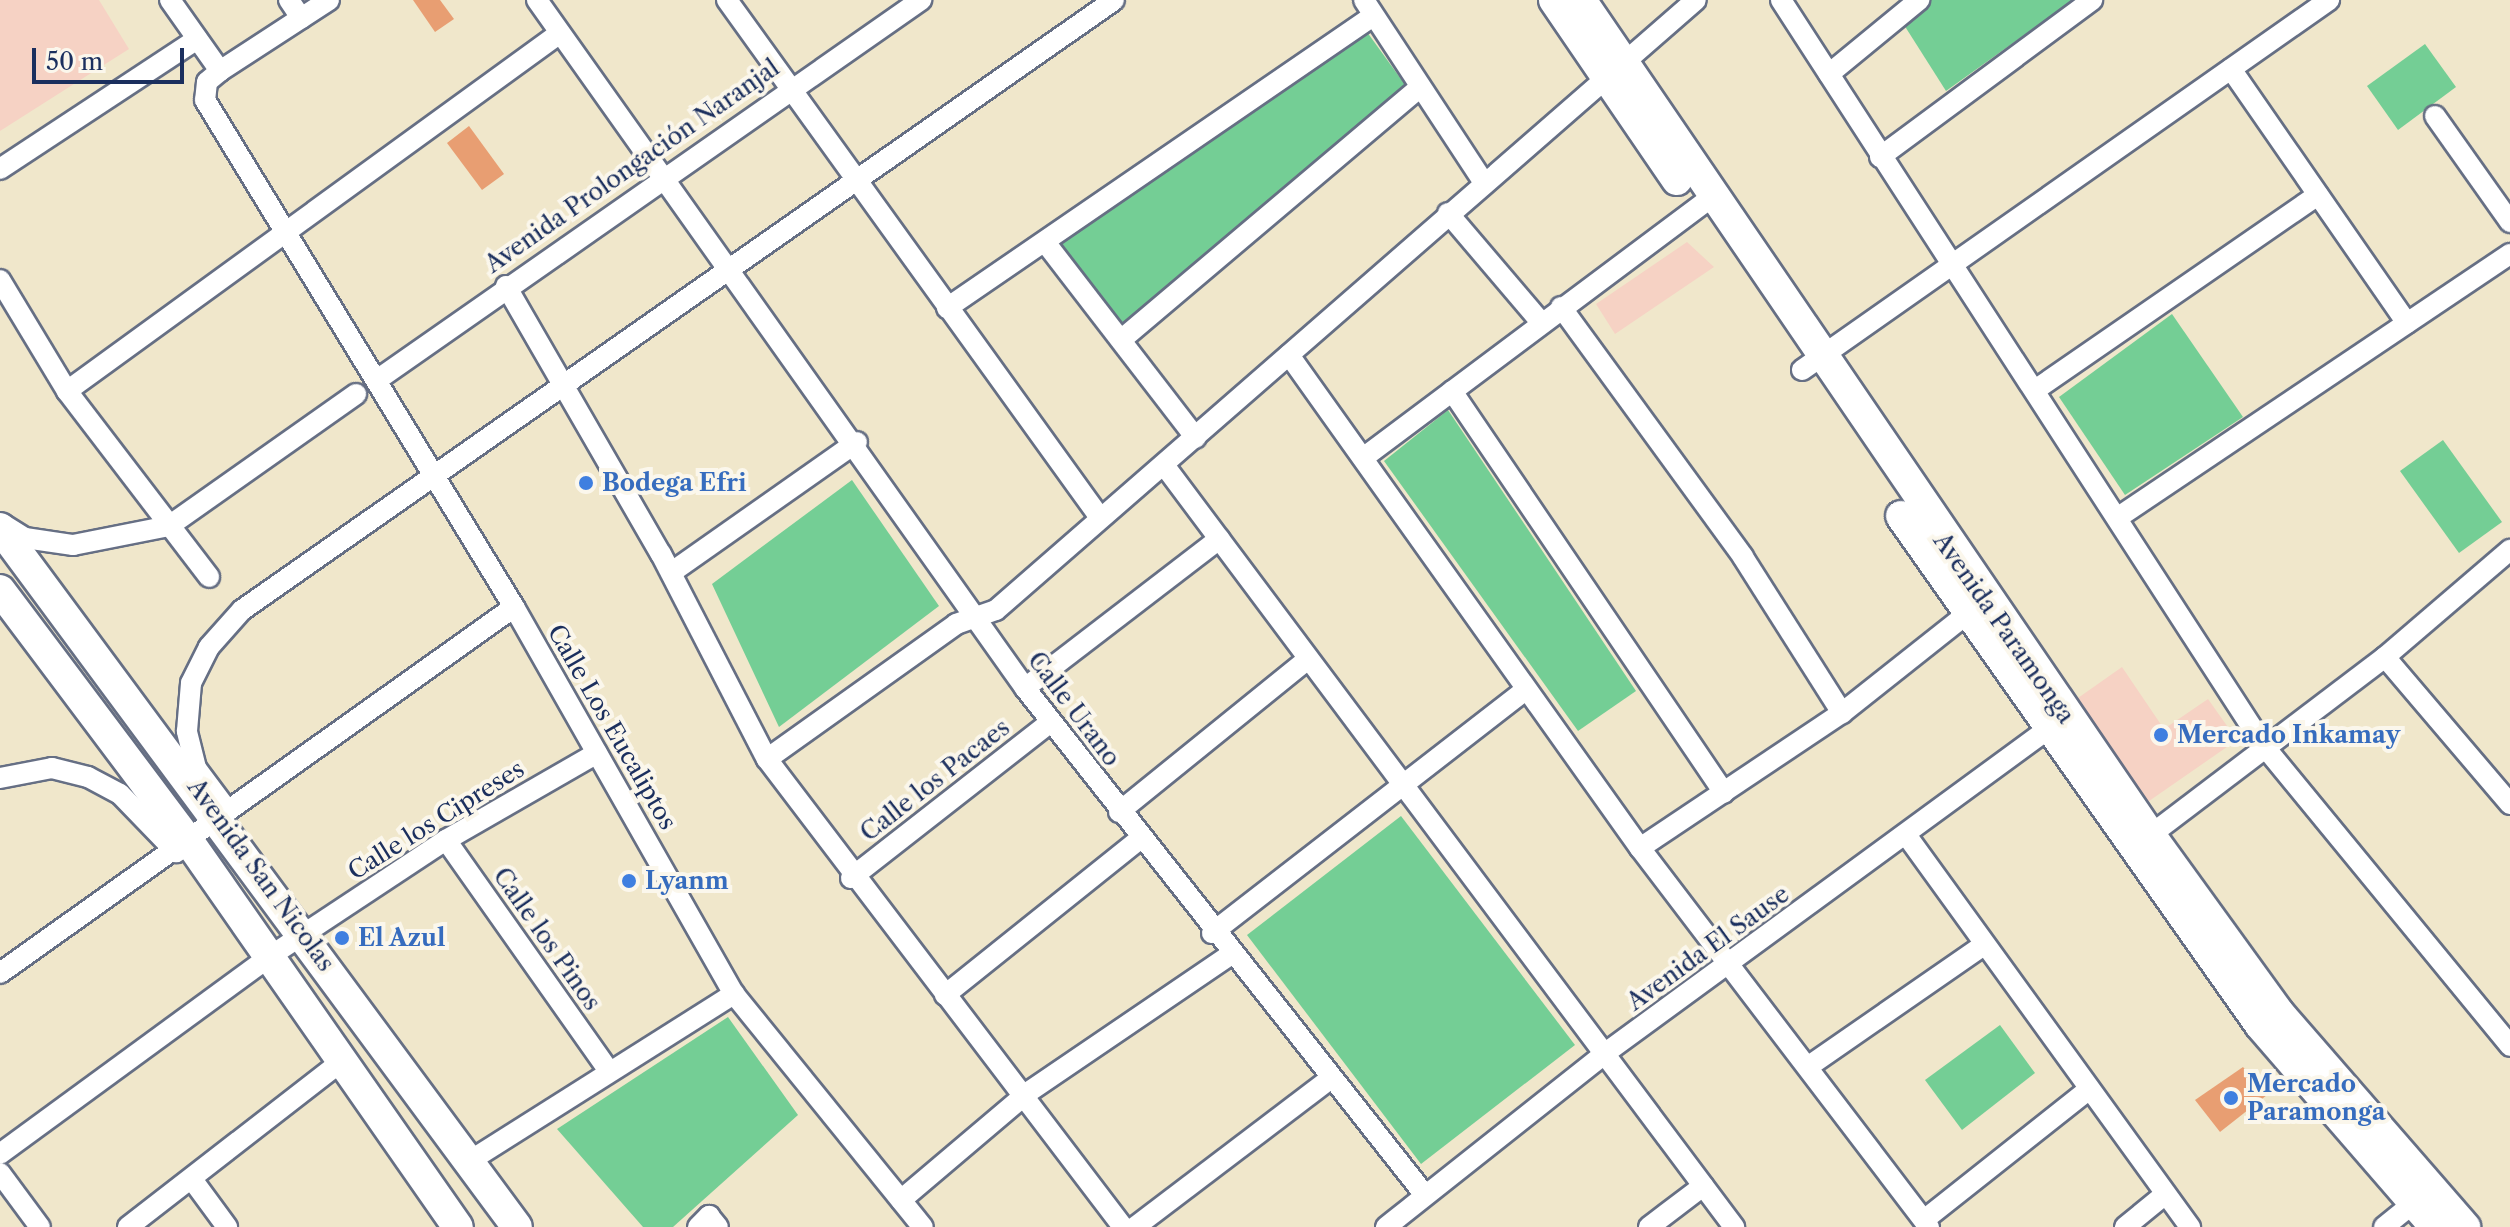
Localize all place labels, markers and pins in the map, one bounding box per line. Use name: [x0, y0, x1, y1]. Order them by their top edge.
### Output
place label: Bodega Efri: [602, 469, 747, 497]
marker: Bodega Efri: [577, 474, 595, 492]
place label: Mercado Inkamay: [2177, 721, 2400, 749]
marker: Mercado Inkamay: [2152, 726, 2170, 744]
place label: Lyanm: [645, 867, 729, 895]
marker: Lyanm: [620, 872, 638, 890]
place label: El Azul: [358, 924, 446, 952]
marker: El Azul: [333, 929, 351, 947]
place label: Mercado Paramonga: [2247, 1070, 2386, 1126]
marker: Mercado Paramonga: [2222, 1089, 2240, 1107]

